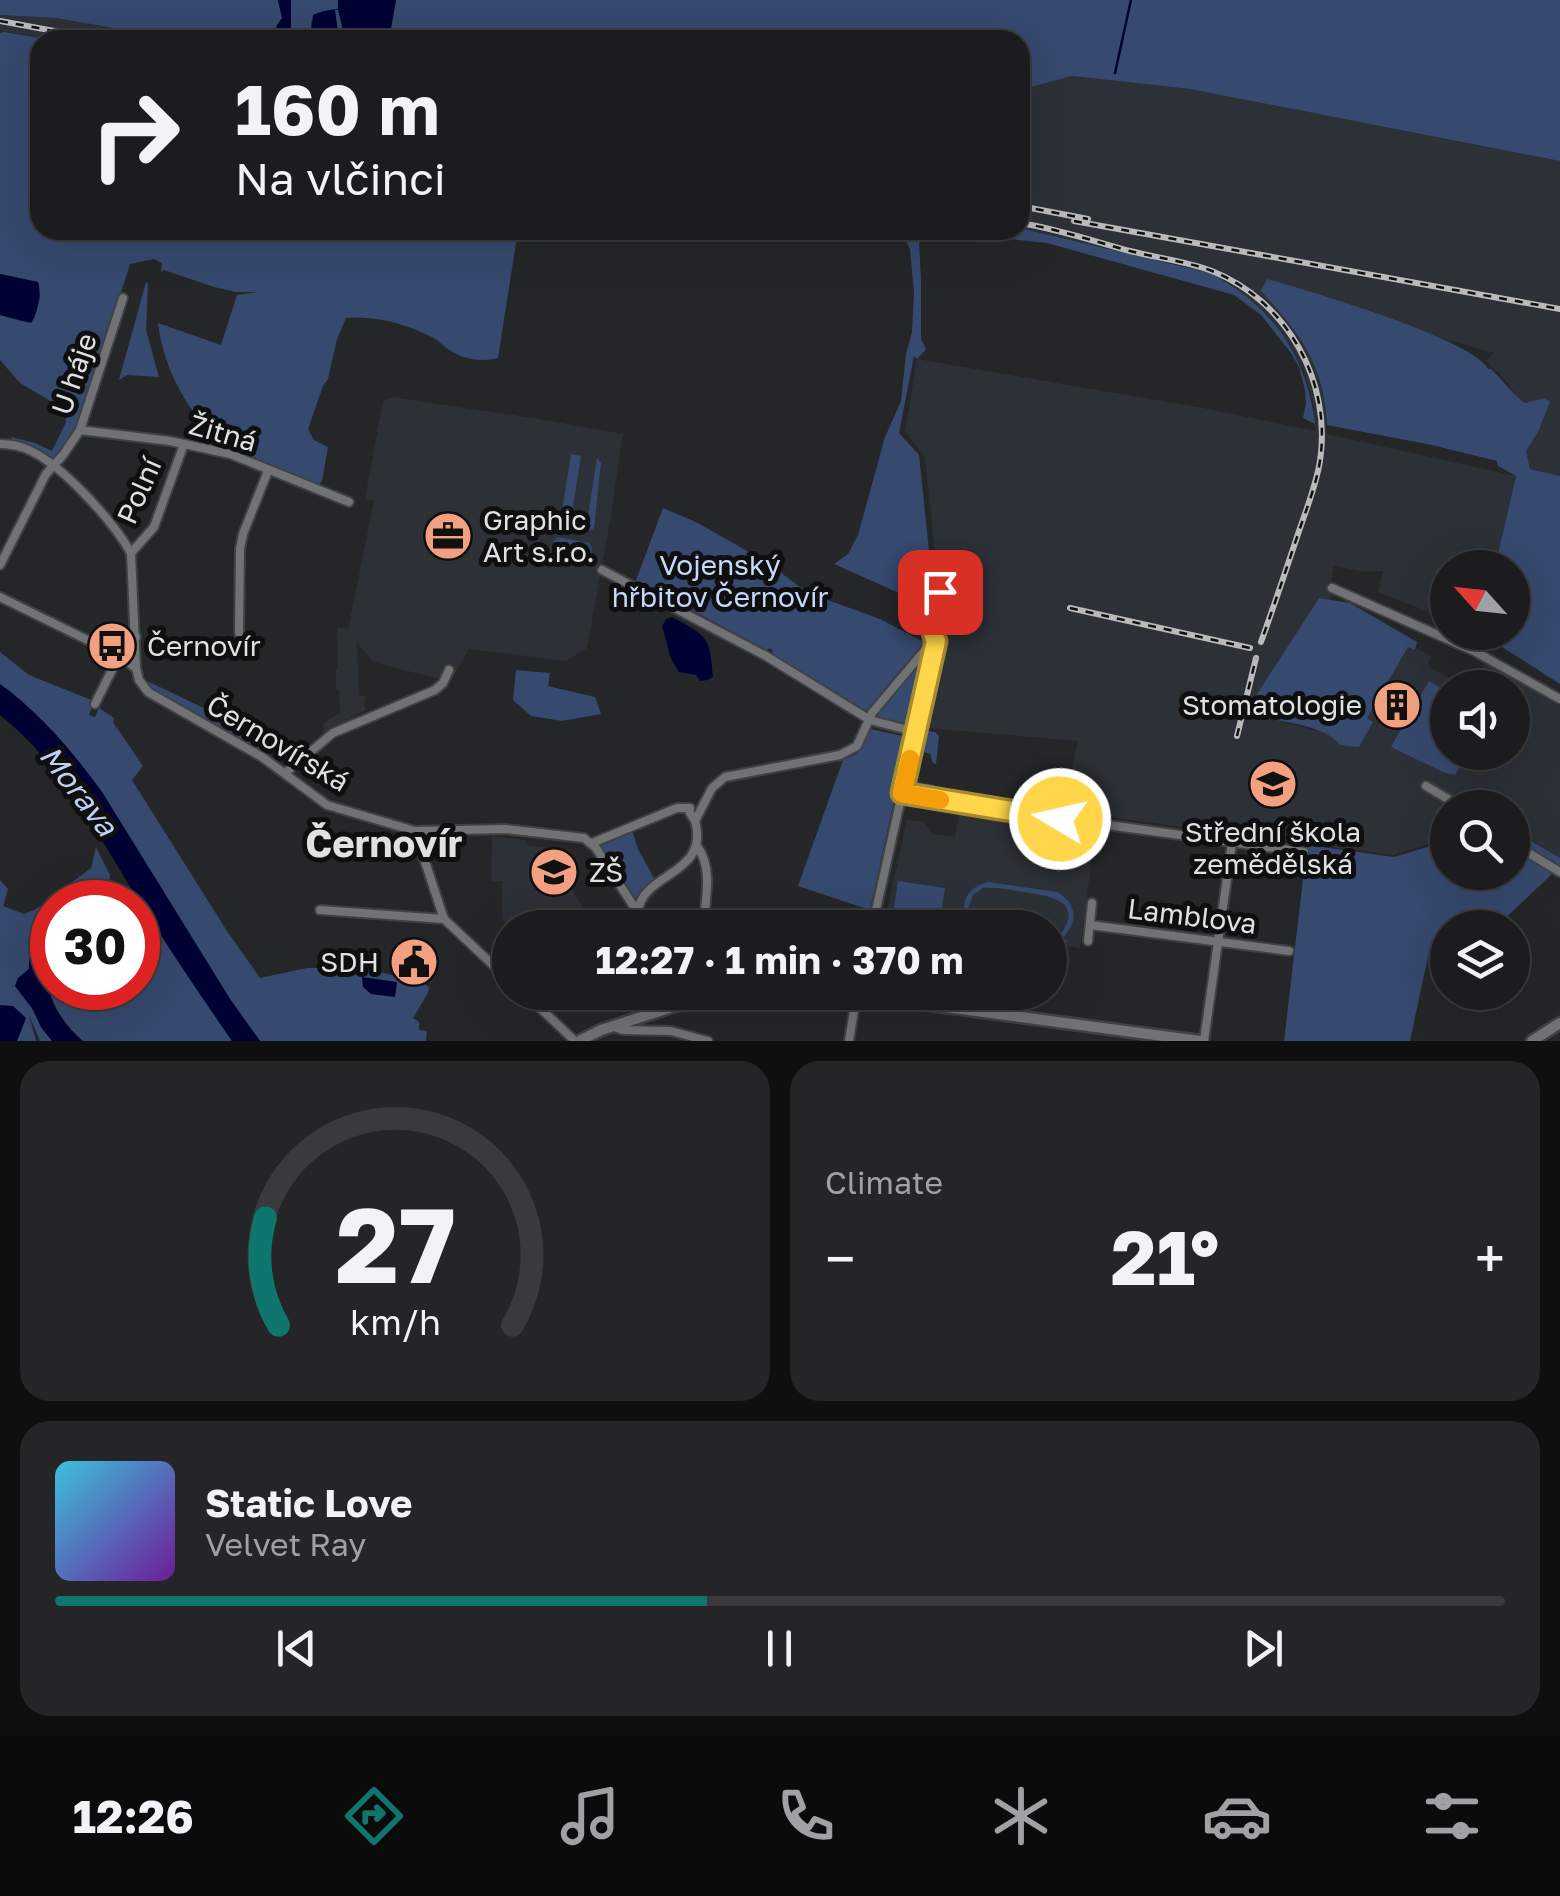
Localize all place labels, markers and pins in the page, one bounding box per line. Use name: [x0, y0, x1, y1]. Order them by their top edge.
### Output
place label: Graphic Art s.r.o.: [483, 503, 595, 568]
office icon: Graphic Art s.r.o.: [422, 510, 474, 562]
pin: [898, 550, 983, 635]
bus stop icon: Černovír: [86, 620, 138, 672]
place label: Černovír: [147, 629, 261, 662]
building icon: Stomatologie: [1371, 679, 1423, 731]
place label: Stomatologie: [1182, 688, 1362, 721]
school or university icon: Střední škola zemědělská: [1247, 758, 1299, 810]
place label: Střední škola zemědělská: [1185, 815, 1361, 880]
school or university icon: ZŠ: [528, 846, 580, 898]
place label: ZŠ: [589, 855, 623, 888]
public building icon: SDH: [388, 936, 440, 988]
place label: SDH: [320, 945, 379, 978]

